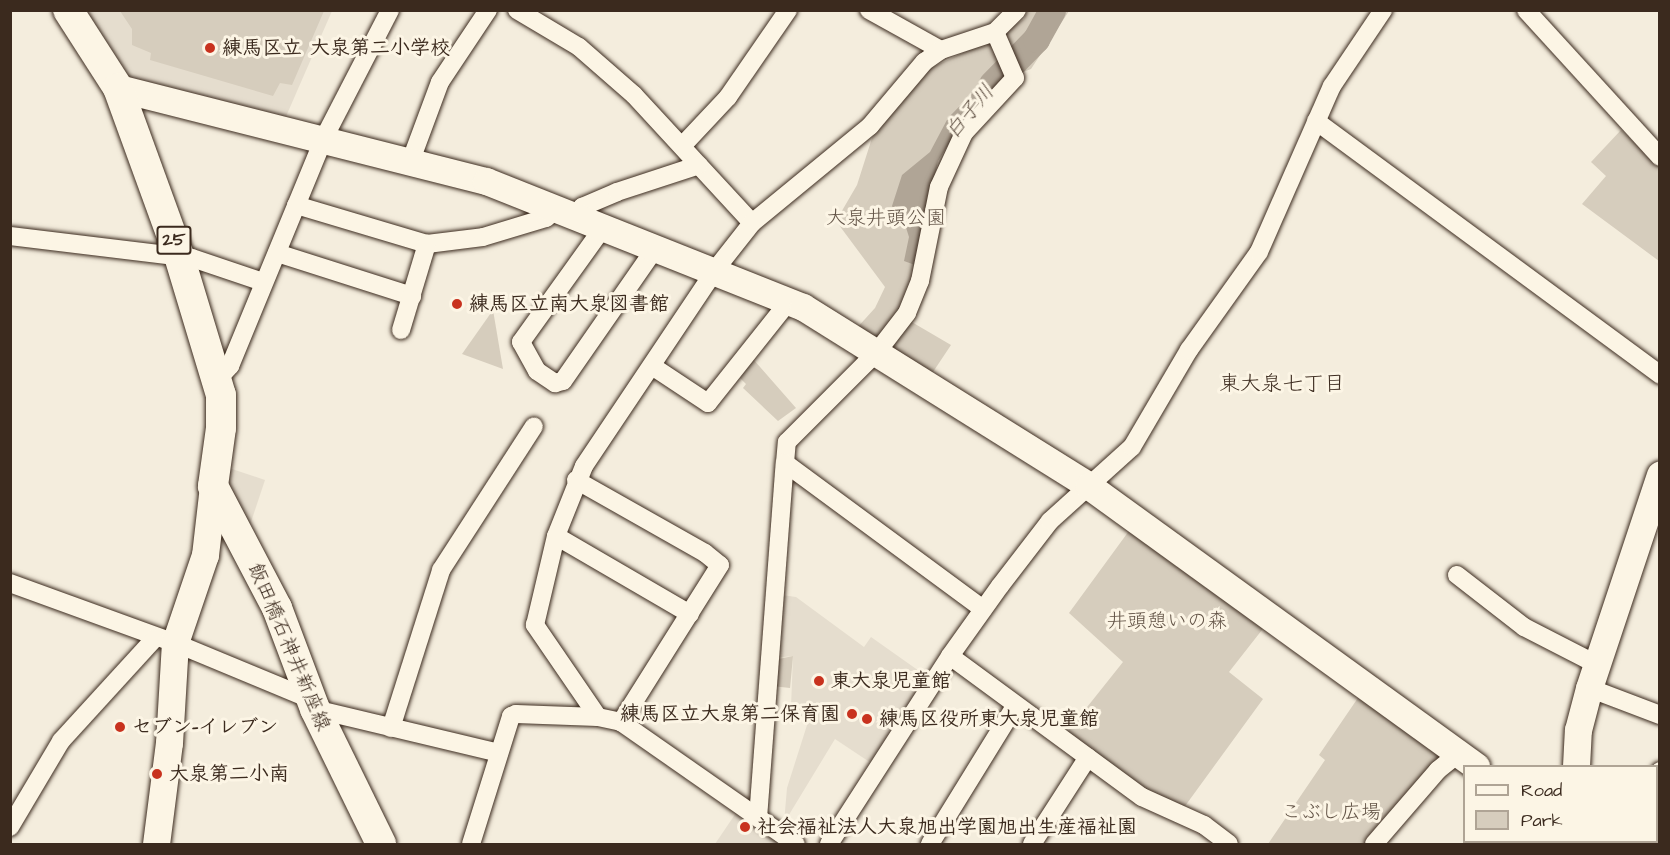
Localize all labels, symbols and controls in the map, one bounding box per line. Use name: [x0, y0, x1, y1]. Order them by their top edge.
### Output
place label: 練馬区立 大泉第二小学校: [222, 36, 450, 60]
marker: 練馬区立 大泉第二小学校: [203, 41, 217, 55]
water label: 白子川: [940, 80, 1000, 144]
park label: 大泉井頭公園: [826, 206, 946, 230]
road number: 25: [156, 225, 192, 255]
place label: 練馬区立南大泉図書館: [469, 292, 669, 316]
marker: 練馬区立南大泉図書館: [450, 297, 464, 311]
district label: 東大泉七丁目: [1219, 371, 1345, 397]
street label: 飯田橋石神井新座線: [243, 559, 335, 735]
park label: 井頭憩いの森: [1107, 609, 1227, 633]
place label: 東大泉児童館: [831, 669, 951, 693]
marker: 東大泉児童館: [812, 674, 826, 688]
place label: 練馬区立大泉第二保育園: [620, 702, 840, 726]
marker: 練馬区立大泉第二保育園: [845, 707, 859, 721]
place label: 練馬区役所東大泉児童館: [879, 707, 1099, 731]
marker: 練馬区役所東大泉児童館: [860, 712, 874, 726]
place label: セブン-イレブン: [132, 715, 278, 739]
marker: セブン-イレブン: [113, 720, 127, 734]
place label: 大泉第二小南: [169, 762, 289, 786]
legend: [1463, 765, 1658, 843]
marker: 大泉第二小南: [150, 767, 164, 781]
text: Road: [1521, 778, 1562, 803]
park label: こぶし広場: [1281, 800, 1381, 824]
text: Park: [1521, 808, 1563, 833]
place label: 社会福祉法人大泉旭出学園旭出生産福祉園: [757, 815, 1137, 839]
marker: 社会福祉法人大泉旭出学園旭出生産福祉園: [738, 820, 752, 834]

